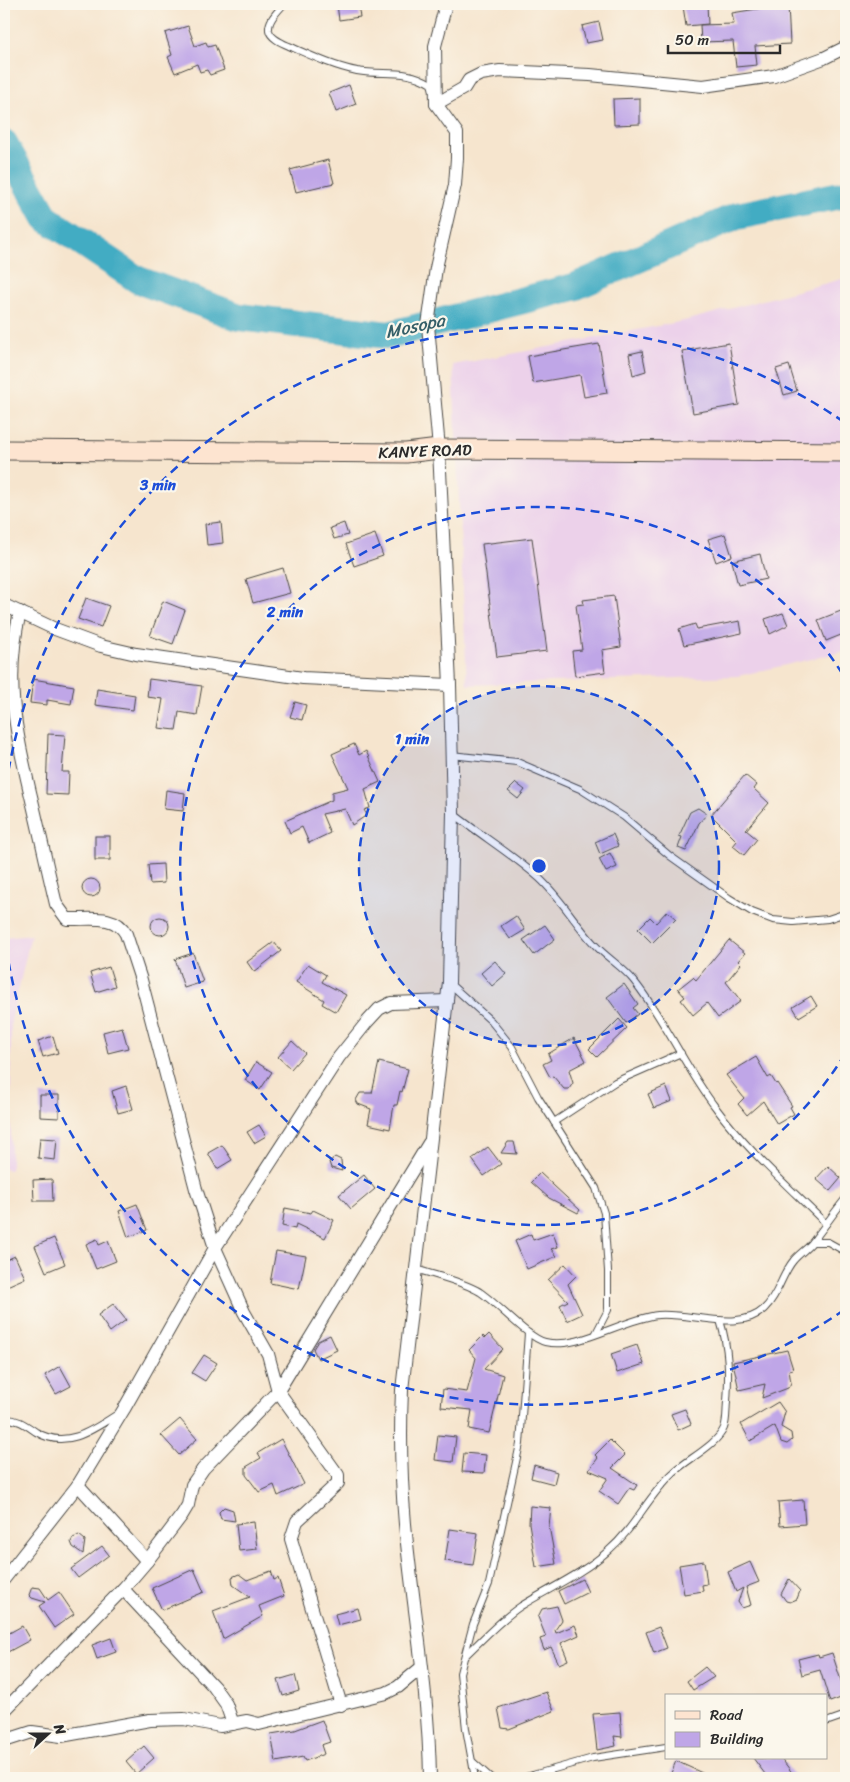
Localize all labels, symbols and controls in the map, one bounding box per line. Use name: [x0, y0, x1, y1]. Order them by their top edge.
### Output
scale bar: [668, 22, 780, 54]
text: 50 m: [675, 27, 710, 53]
water label: Mosopa: [382, 304, 449, 348]
street label: KANYE ROAD: [378, 435, 473, 467]
text: 3 min: [139, 472, 177, 498]
text: 2 min: [266, 599, 304, 625]
text: 1 min: [395, 726, 430, 752]
centre of rings: [530, 857, 548, 875]
legend: [665, 1694, 828, 1760]
text: Road: [710, 1702, 743, 1728]
north arrow: [22, 1710, 72, 1760]
text: N: [46, 1720, 73, 1739]
text: Building: [710, 1726, 764, 1752]

